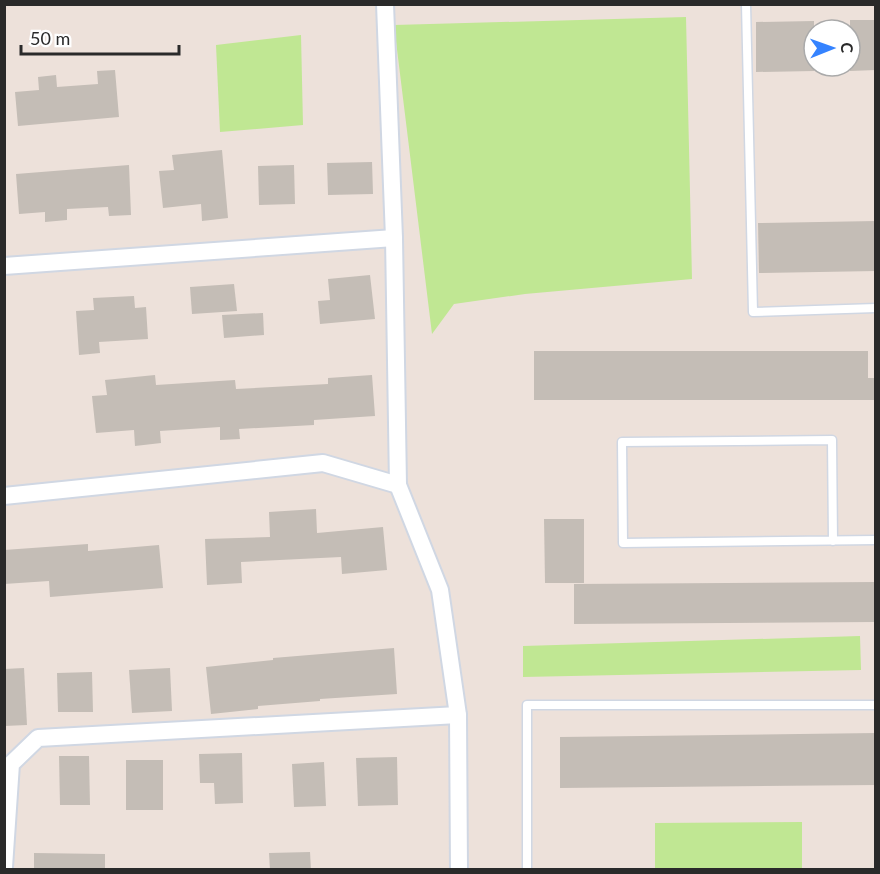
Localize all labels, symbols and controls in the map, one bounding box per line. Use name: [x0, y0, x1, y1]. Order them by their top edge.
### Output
scale bar: [21, 18, 178, 56]
north arrow: [802, 18, 862, 78]
text: 50 m: [30, 27, 70, 49]
text: С: [838, 42, 857, 54]

